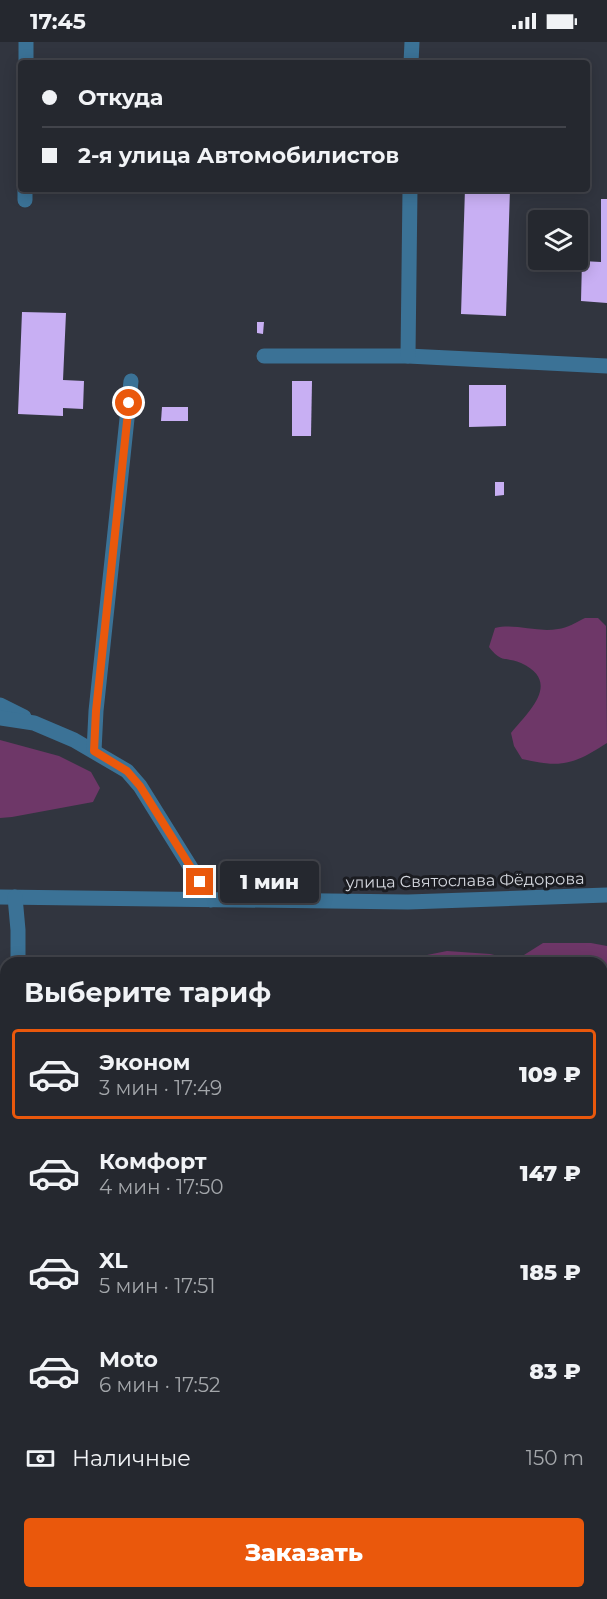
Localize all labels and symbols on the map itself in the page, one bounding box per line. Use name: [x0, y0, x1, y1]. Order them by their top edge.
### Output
route start: [115, 389, 142, 416]
callout: 1 мин: [221, 861, 320, 903]
route end: [186, 868, 213, 895]
street label: улица Святослава Фёдорова: [344, 869, 585, 892]

